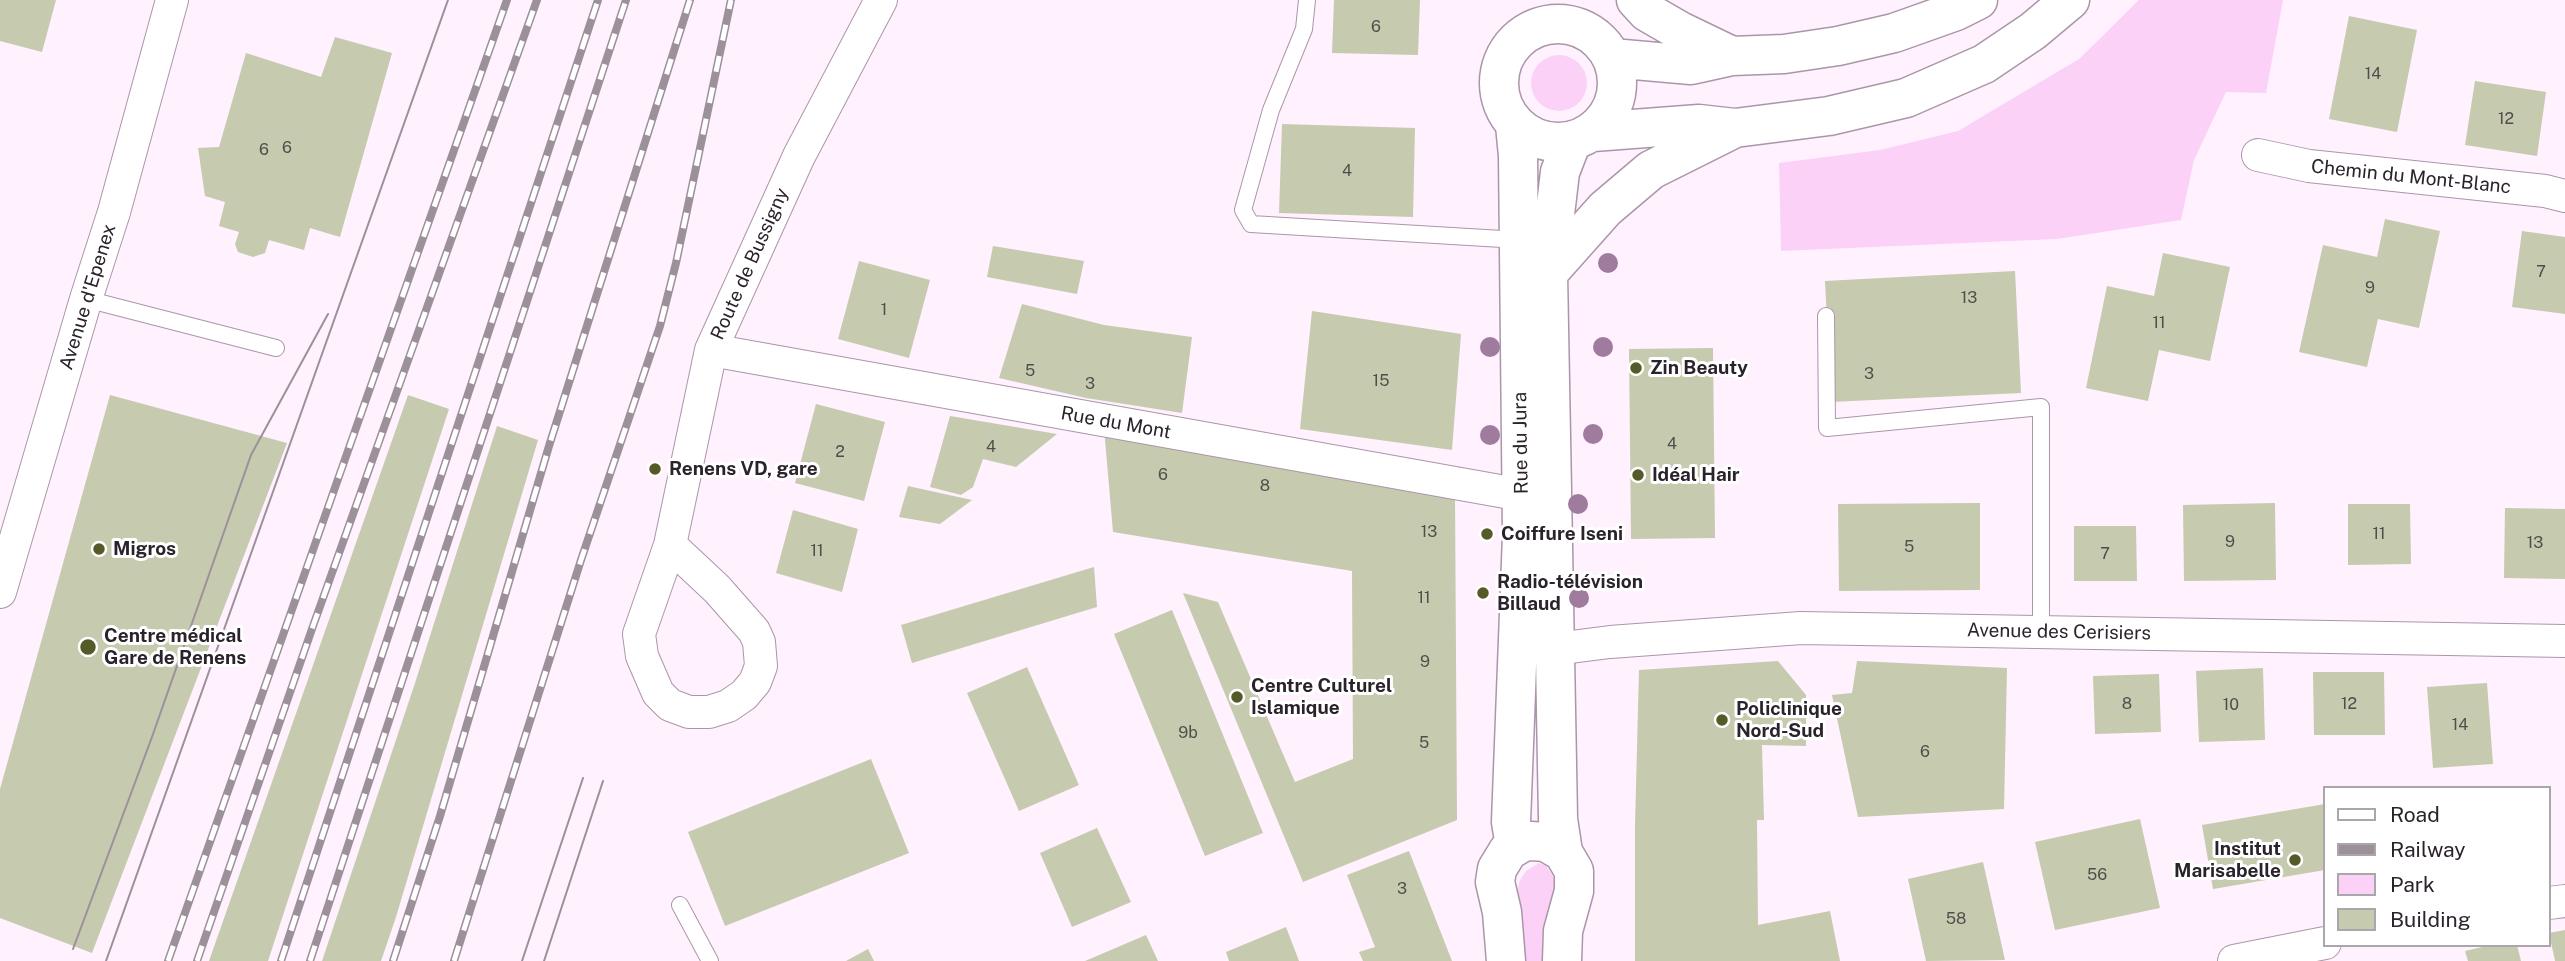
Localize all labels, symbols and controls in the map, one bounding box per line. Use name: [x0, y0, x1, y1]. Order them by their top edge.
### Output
house number: 6: [1371, 17, 1381, 37]
house number: 14: [2365, 64, 2381, 84]
house number: 12: [2498, 109, 2514, 129]
house number: 6: [282, 138, 292, 158]
house number: 6: [259, 140, 269, 160]
street label: Chemin du Mont-Blanc: [2310, 155, 2512, 199]
house number: 4: [1342, 161, 1352, 181]
street label: Route de Bussigny: [706, 185, 794, 343]
street label: Avenue d'Epenex: [55, 221, 121, 373]
house number: 7: [2536, 262, 2546, 282]
house number: 9: [2365, 278, 2375, 298]
house number: 13: [1961, 288, 1977, 308]
house number: 1: [881, 300, 887, 320]
house number: 11: [2152, 313, 2166, 333]
place label: Zin Beauty: [1650, 357, 1748, 379]
marker: Zin Beauty: [1628, 360, 1644, 376]
house number: 5: [1025, 361, 1035, 381]
house number: 3: [1864, 364, 1874, 384]
house number: 15: [1373, 371, 1389, 391]
house number: 3: [1085, 374, 1095, 394]
street label: Rue du Jura: [1509, 392, 1533, 494]
street label: Rue du Mont: [1059, 402, 1173, 444]
house number: 4: [1667, 434, 1677, 454]
house number: 4: [986, 437, 996, 457]
house number: 2: [835, 442, 845, 462]
place label: Renens VD, gare: [669, 458, 818, 480]
marker: Renens VD, gare: [647, 461, 663, 477]
place label: Idéal Hair: [1652, 464, 1740, 486]
house number: 6: [1158, 465, 1168, 485]
marker: Idéal Hair: [1630, 467, 1646, 483]
house number: 8: [1260, 476, 1270, 496]
house number: 13: [1421, 522, 1437, 542]
place label: Coiffure Iseni: [1501, 523, 1623, 545]
house number: 11: [2372, 524, 2386, 544]
marker: Coiffure Iseni: [1479, 526, 1495, 542]
house number: 9: [2225, 532, 2235, 552]
house number: 13: [2527, 533, 2543, 553]
house number: 5: [1904, 537, 1914, 557]
place label: Migros: [113, 538, 176, 560]
marker: Migros: [91, 541, 107, 557]
house number: 11: [810, 541, 824, 561]
house number: 7: [2100, 544, 2110, 564]
place label: Radio-télévision Billaud: [1497, 571, 1643, 615]
marker: Radio-télévision Billaud: [1475, 585, 1491, 601]
house number: 11: [1417, 588, 1431, 608]
street label: Avenue des Cerisiers: [1967, 619, 2151, 645]
place label: Centre médical Gare de Renens: [104, 625, 246, 669]
marker: Centre médical Gare de Renens: [78, 637, 98, 657]
house number: 9: [1420, 652, 1430, 672]
place label: Centre Culturel Islamique: [1251, 675, 1392, 719]
marker: Centre Culturel Islamique: [1229, 689, 1245, 705]
house number: 8: [2122, 694, 2132, 714]
house number: 12: [2341, 694, 2357, 714]
house number: 10: [2223, 695, 2239, 715]
place label: Policlinique Nord-Sud: [1736, 698, 1842, 742]
marker: Policlinique Nord-Sud: [1714, 712, 1730, 728]
house number: 14: [2452, 715, 2468, 735]
house number: 9b: [1178, 723, 1198, 743]
house number: 5: [1419, 733, 1429, 753]
house number: 6: [1920, 742, 1930, 762]
legend: [2324, 786, 2551, 947]
text: Road: [2390, 802, 2440, 827]
text: Railway: [2390, 837, 2466, 862]
place label: Institut Marisabelle: [2174, 838, 2281, 882]
marker: Institut Marisabelle: [2287, 852, 2303, 868]
house number: 56: [2087, 865, 2107, 885]
text: Park: [2390, 872, 2435, 897]
house number: 3: [1397, 879, 1407, 899]
text: Building: [2390, 907, 2471, 932]
house number: 58: [1946, 909, 1966, 929]

